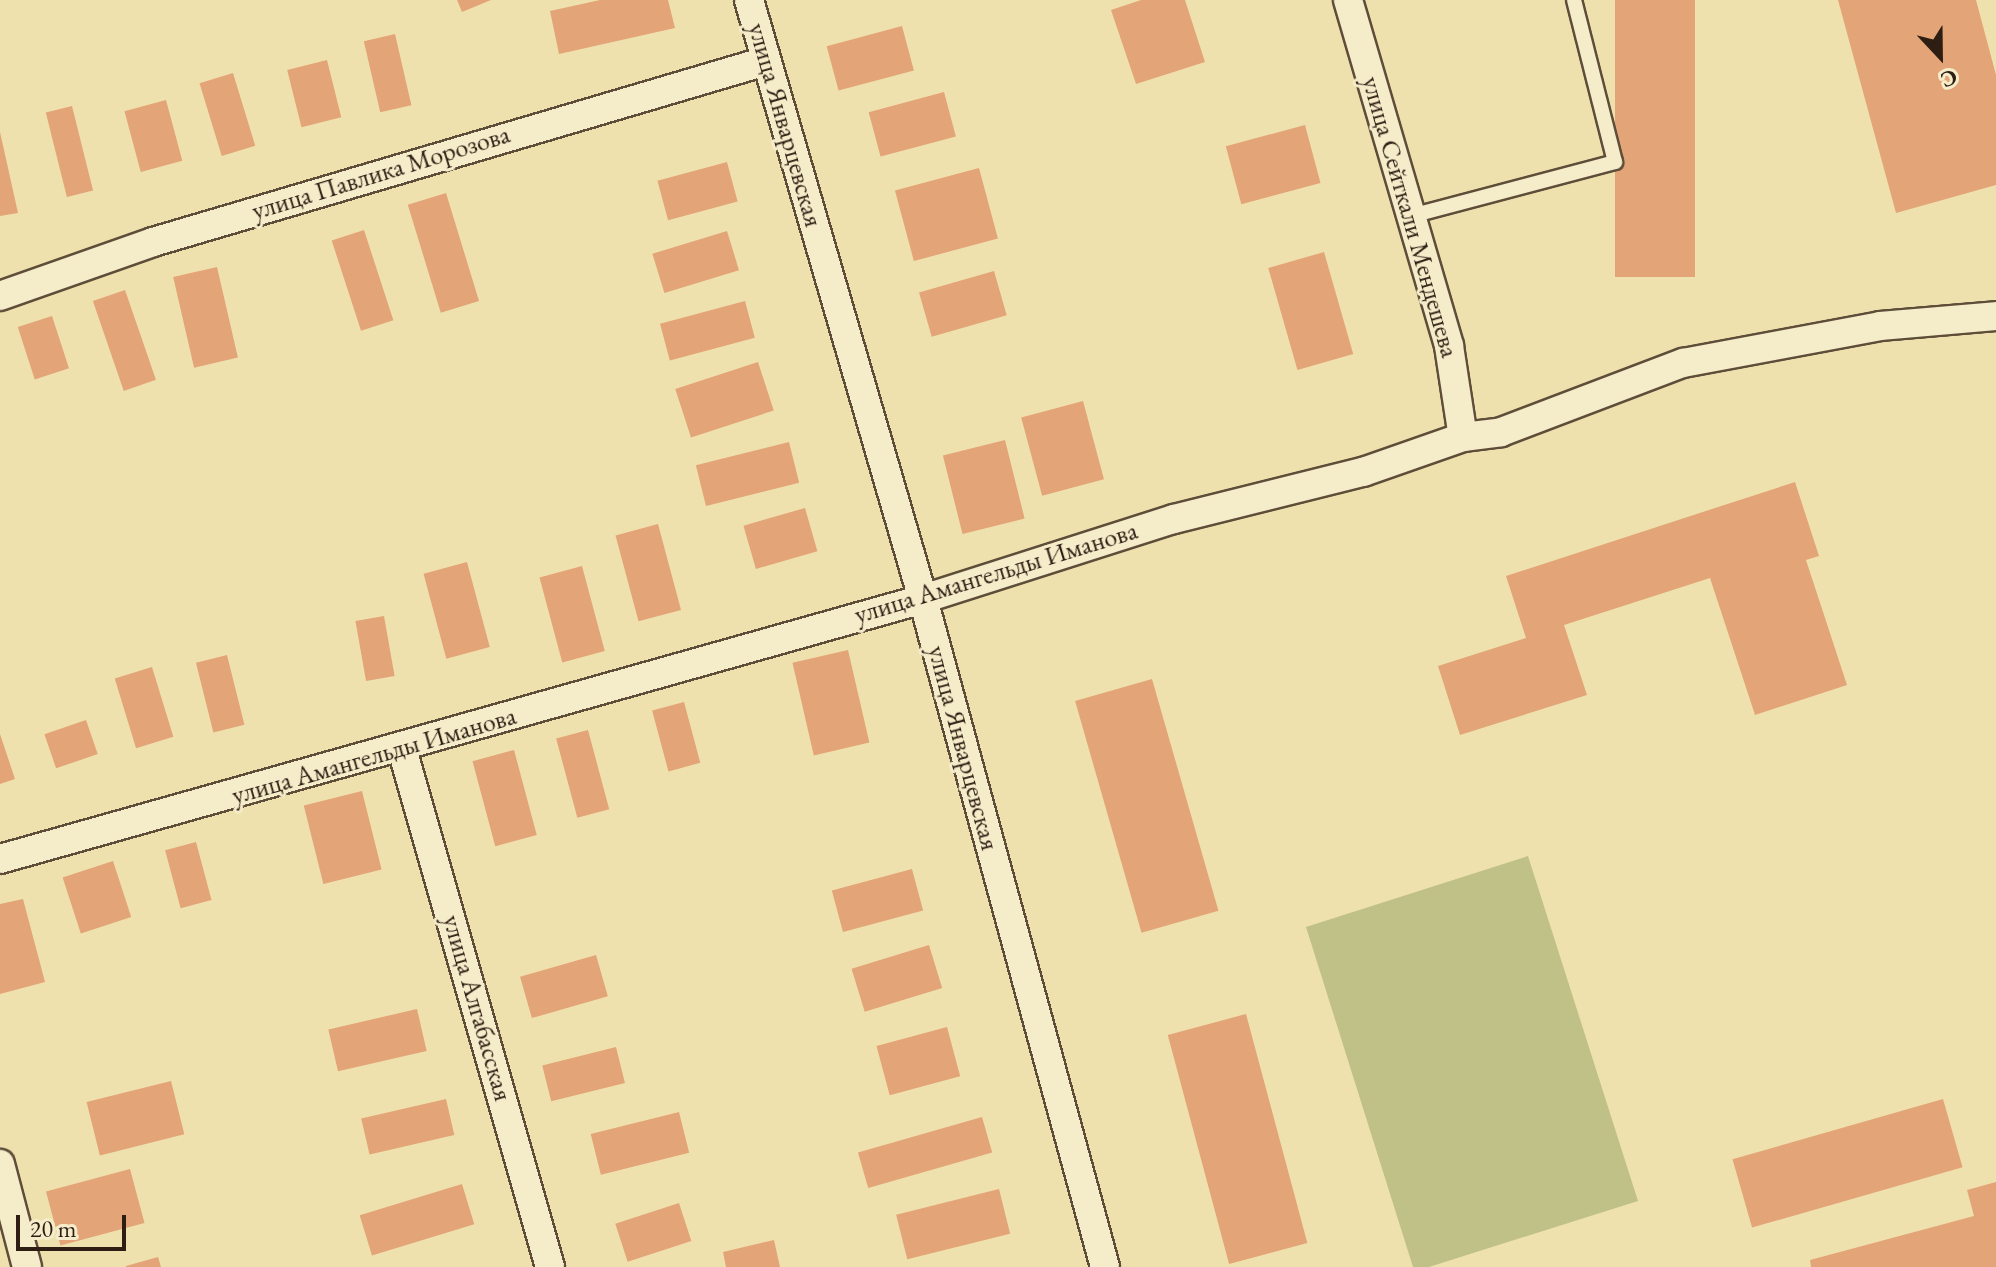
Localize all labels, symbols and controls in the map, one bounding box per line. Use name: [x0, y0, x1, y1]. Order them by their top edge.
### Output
north arrow: [1900, 16, 1980, 96]
street label: улица Январцевская: [741, 20, 829, 230]
text: С: [1937, 62, 1962, 95]
street label: улица Сейткали Мендешева: [1355, 73, 1465, 361]
street label: улица Павлика Морозова: [248, 119, 514, 227]
street label: улица Амангельды Иманова: [851, 515, 1141, 631]
street label: улица Январцевская: [921, 642, 1005, 854]
street label: улица Амангельды Иманова: [228, 700, 520, 812]
street label: улица Алгабасская: [436, 911, 518, 1105]
scale bar: [20, 1199, 130, 1249]
text: 20 m: [30, 1213, 77, 1244]

